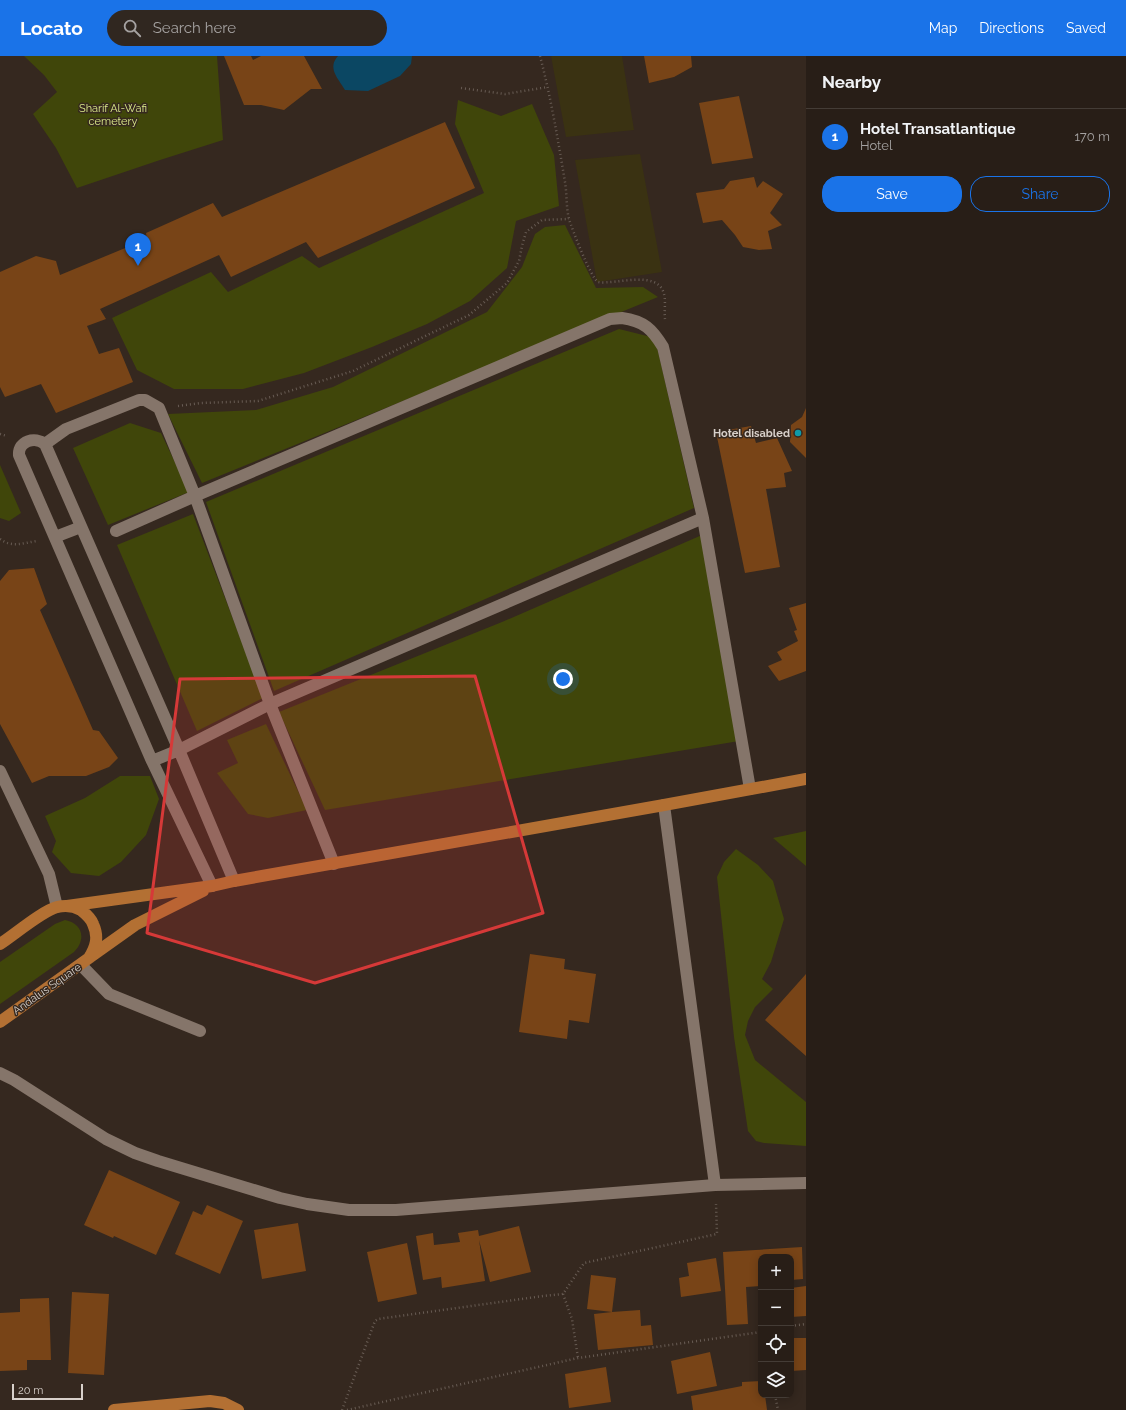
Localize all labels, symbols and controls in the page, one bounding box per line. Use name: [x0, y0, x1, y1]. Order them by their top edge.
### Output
search box: [107, 10, 387, 46]
text: Locato: [20, 17, 83, 39]
icon: search: [121, 17, 143, 39]
text: Search here: [153, 19, 236, 37]
text: Map: [929, 20, 957, 36]
text: Directions: [979, 20, 1044, 36]
text: Saved: [1066, 20, 1106, 36]
text: Nearby: [822, 72, 881, 92]
park label: Sharif Al-Wafi cemetery: [79, 102, 147, 128]
text: Hotel Transatlantique: [860, 120, 1016, 138]
text: 1: [832, 129, 838, 144]
text: 170 m: [1074, 129, 1110, 144]
text: Hotel: [860, 138, 893, 153]
button: Save: [822, 176, 962, 212]
button: Share: [970, 176, 1110, 212]
pin: 1: [125, 233, 151, 266]
place label: Hotel disabled: [713, 427, 790, 440]
marker: Hotel disabled: [793, 428, 803, 438]
your location: [553, 669, 573, 689]
street label: Andalus Square: [10, 960, 84, 1017]
map controls: [758, 1254, 794, 1398]
button: +: [758, 1254, 794, 1290]
button: −: [758, 1290, 794, 1326]
button: locate: [758, 1326, 794, 1362]
button: layers: [758, 1362, 794, 1398]
scale bar: [12, 1382, 83, 1401]
text: 20 m: [18, 1384, 43, 1397]

